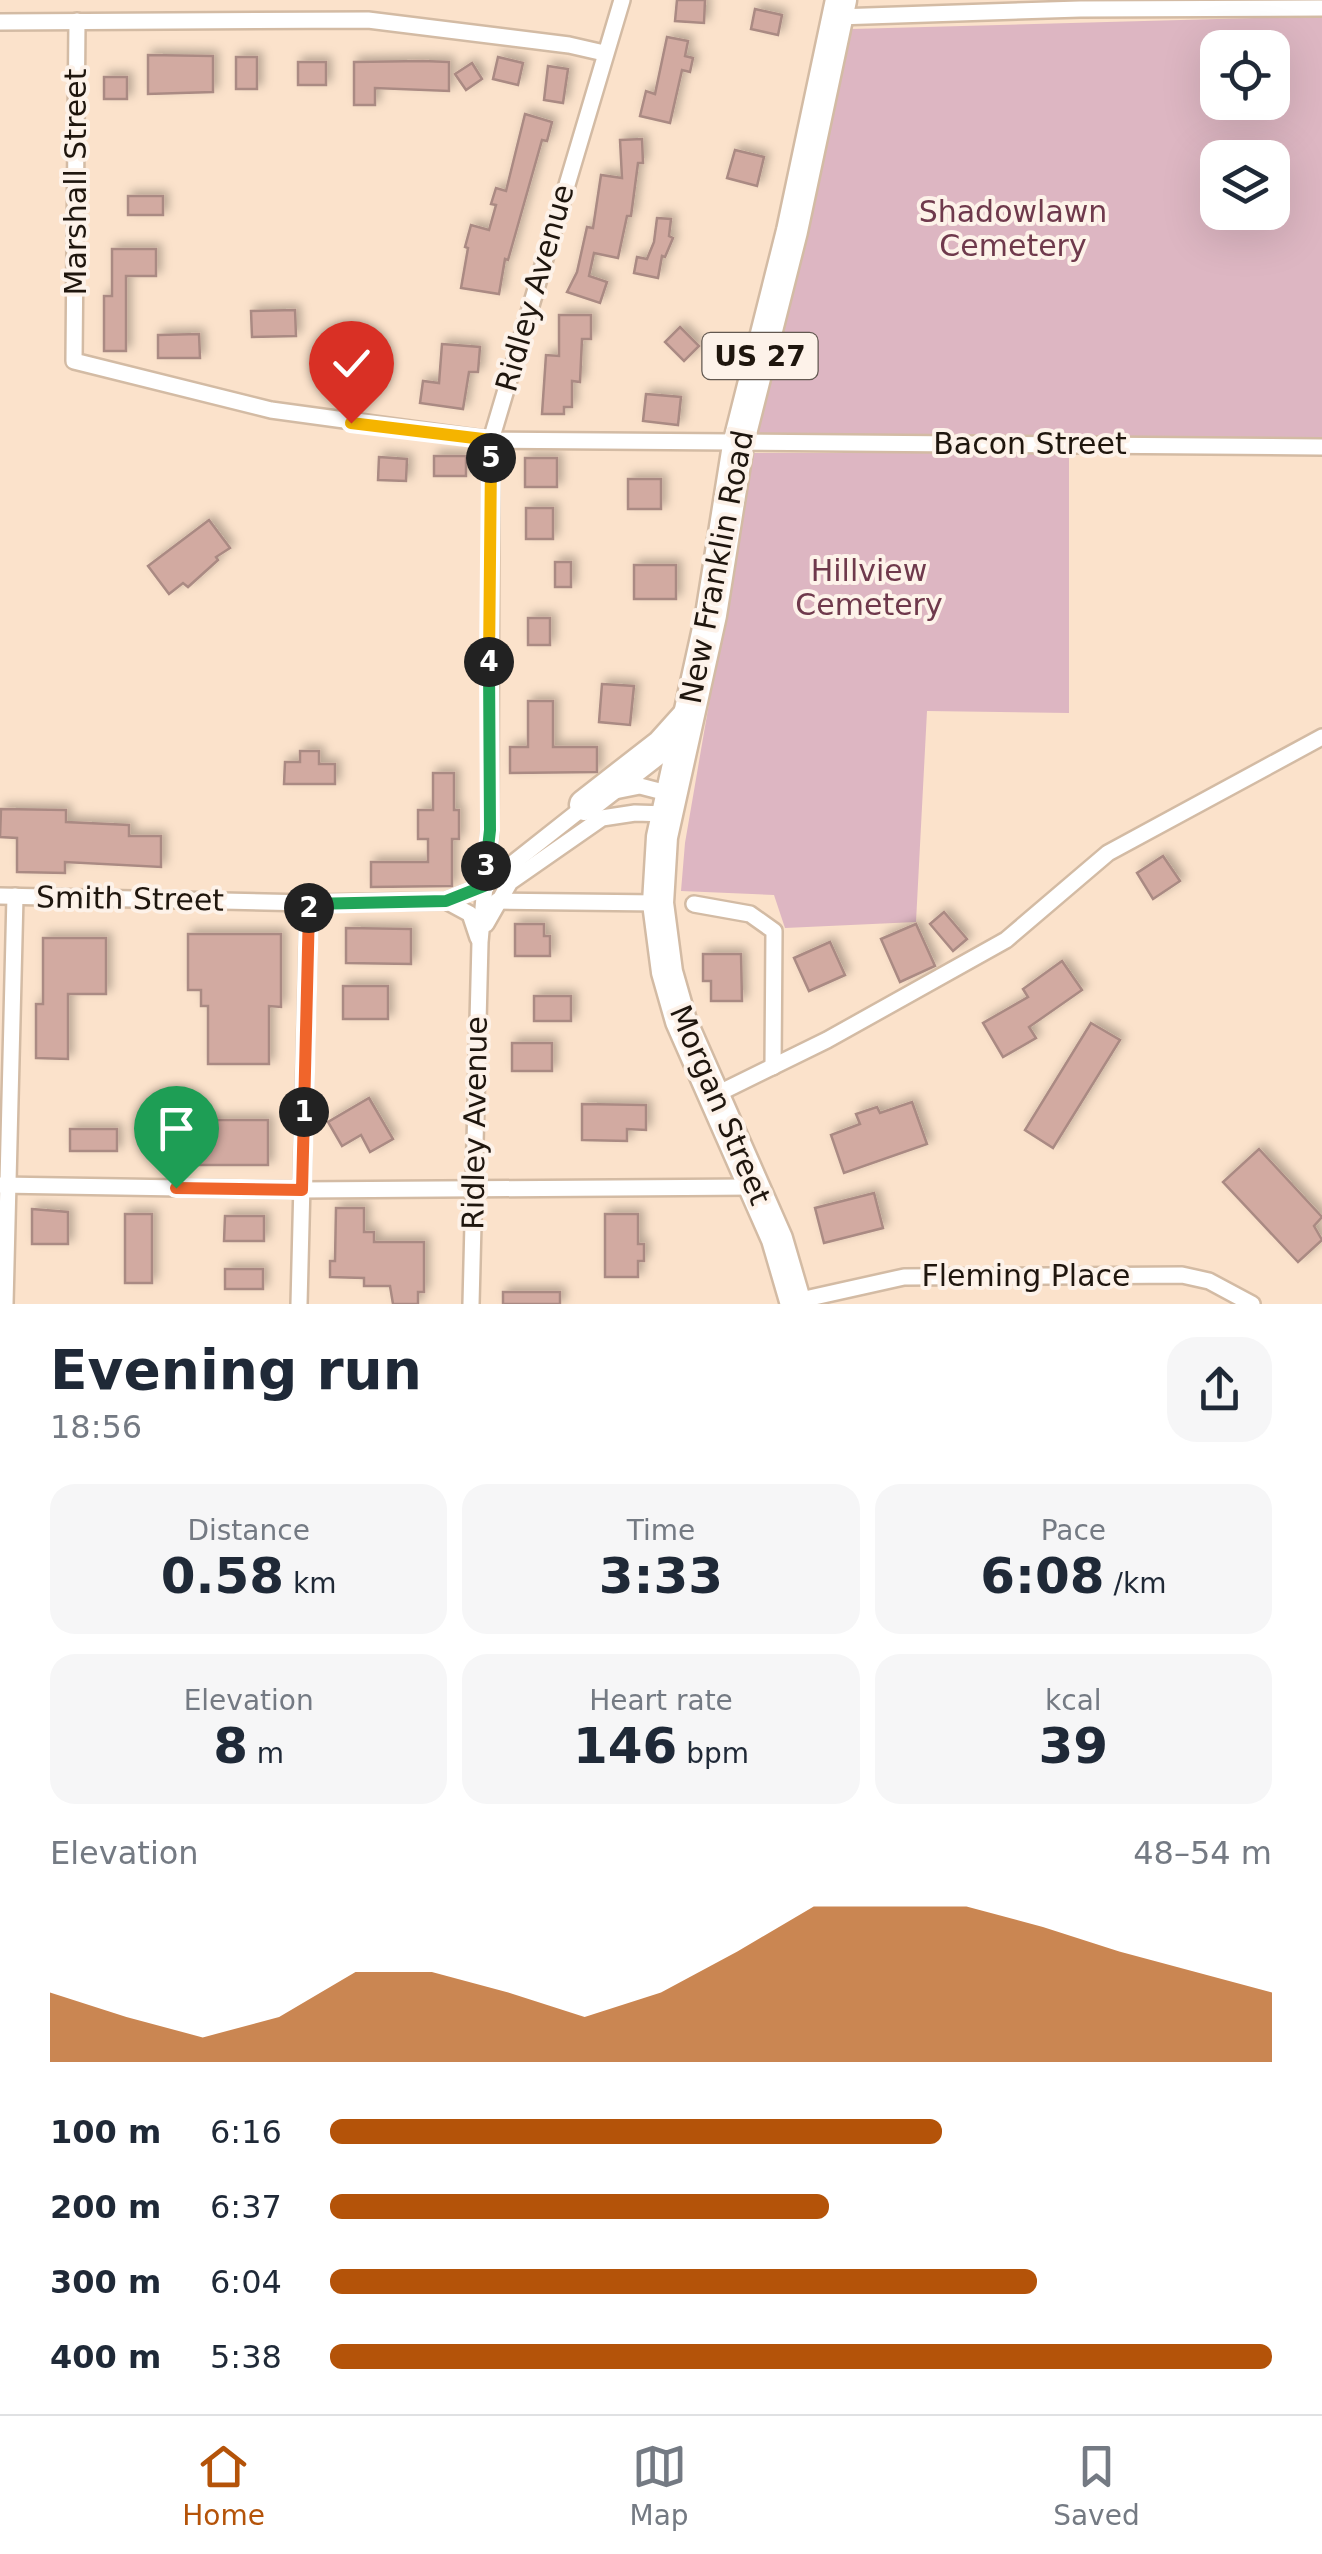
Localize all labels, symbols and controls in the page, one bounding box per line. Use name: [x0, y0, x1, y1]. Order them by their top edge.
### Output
map controls: [1200, 30, 1290, 230]
button: locate: [1200, 30, 1290, 120]
street label: Marshall Street: [58, 68, 93, 296]
button: layers: [1200, 140, 1290, 230]
street label: Ridley Avenue: [488, 180, 581, 395]
park label: Shadowlawn Cemetery: [919, 194, 1107, 263]
pin: [309, 321, 394, 424]
road number: US 27: [702, 333, 818, 379]
icon: check: [324, 336, 379, 391]
street label: Bacon Street: [933, 426, 1127, 461]
street label: New Franklin Road: [673, 427, 760, 707]
pin: 5: [466, 433, 516, 483]
text: 5: [481, 441, 501, 474]
park label: Hillview Cemetery: [795, 553, 943, 622]
pin: 4: [464, 637, 514, 687]
text: 4: [479, 645, 499, 678]
pin: 3: [461, 841, 511, 891]
text: 3: [476, 849, 496, 882]
street label: Smith Street: [36, 879, 225, 918]
pin: 2: [284, 883, 334, 933]
text: 2: [299, 891, 319, 924]
street label: Morgan Street: [663, 1000, 778, 1210]
street label: Ridley Avenue: [455, 1016, 494, 1230]
pin: [134, 1086, 219, 1189]
pin: 1: [279, 1087, 329, 1137]
text: 1: [294, 1095, 314, 1128]
icon: arrive: [149, 1101, 204, 1156]
street label: Fleming Place: [922, 1258, 1130, 1293]
button: share: [1167, 1337, 1272, 1442]
text: Evening run: [50, 1338, 422, 1402]
text: 18:56: [50, 1408, 142, 1446]
text: Distance: [187, 1514, 310, 1547]
text: Time: [627, 1514, 695, 1547]
text: Pace: [1041, 1514, 1106, 1547]
text: 0.58: [161, 1547, 284, 1605]
text: 3:33: [599, 1547, 723, 1605]
text: 6:08: [980, 1547, 1105, 1605]
text: km: [284, 1567, 337, 1600]
text: /km: [1105, 1567, 1166, 1600]
text: Elevation: [184, 1684, 314, 1717]
text: Heart rate: [589, 1684, 733, 1717]
text: kcal: [1045, 1684, 1102, 1717]
text: 8: [213, 1717, 248, 1775]
text: 146: [573, 1717, 677, 1775]
text: 39: [1039, 1717, 1108, 1775]
text: m: [248, 1737, 284, 1770]
text: bpm: [677, 1737, 749, 1770]
text: Elevation: [50, 1834, 199, 1872]
text: 48–54 m: [1133, 1834, 1272, 1872]
text: 100 m: [50, 2113, 161, 2151]
text: 6:16: [210, 2113, 282, 2151]
text: 200 m: [50, 2188, 161, 2226]
text: 6:37: [210, 2188, 282, 2226]
text: 300 m: [50, 2263, 161, 2301]
text: 6:04: [210, 2263, 282, 2301]
text: 400 m: [50, 2338, 161, 2376]
text: 5:38: [210, 2338, 282, 2376]
tab: Home: [182, 2439, 265, 2532]
tab: Map: [630, 2439, 689, 2532]
tab: Saved: [1053, 2439, 1140, 2532]

